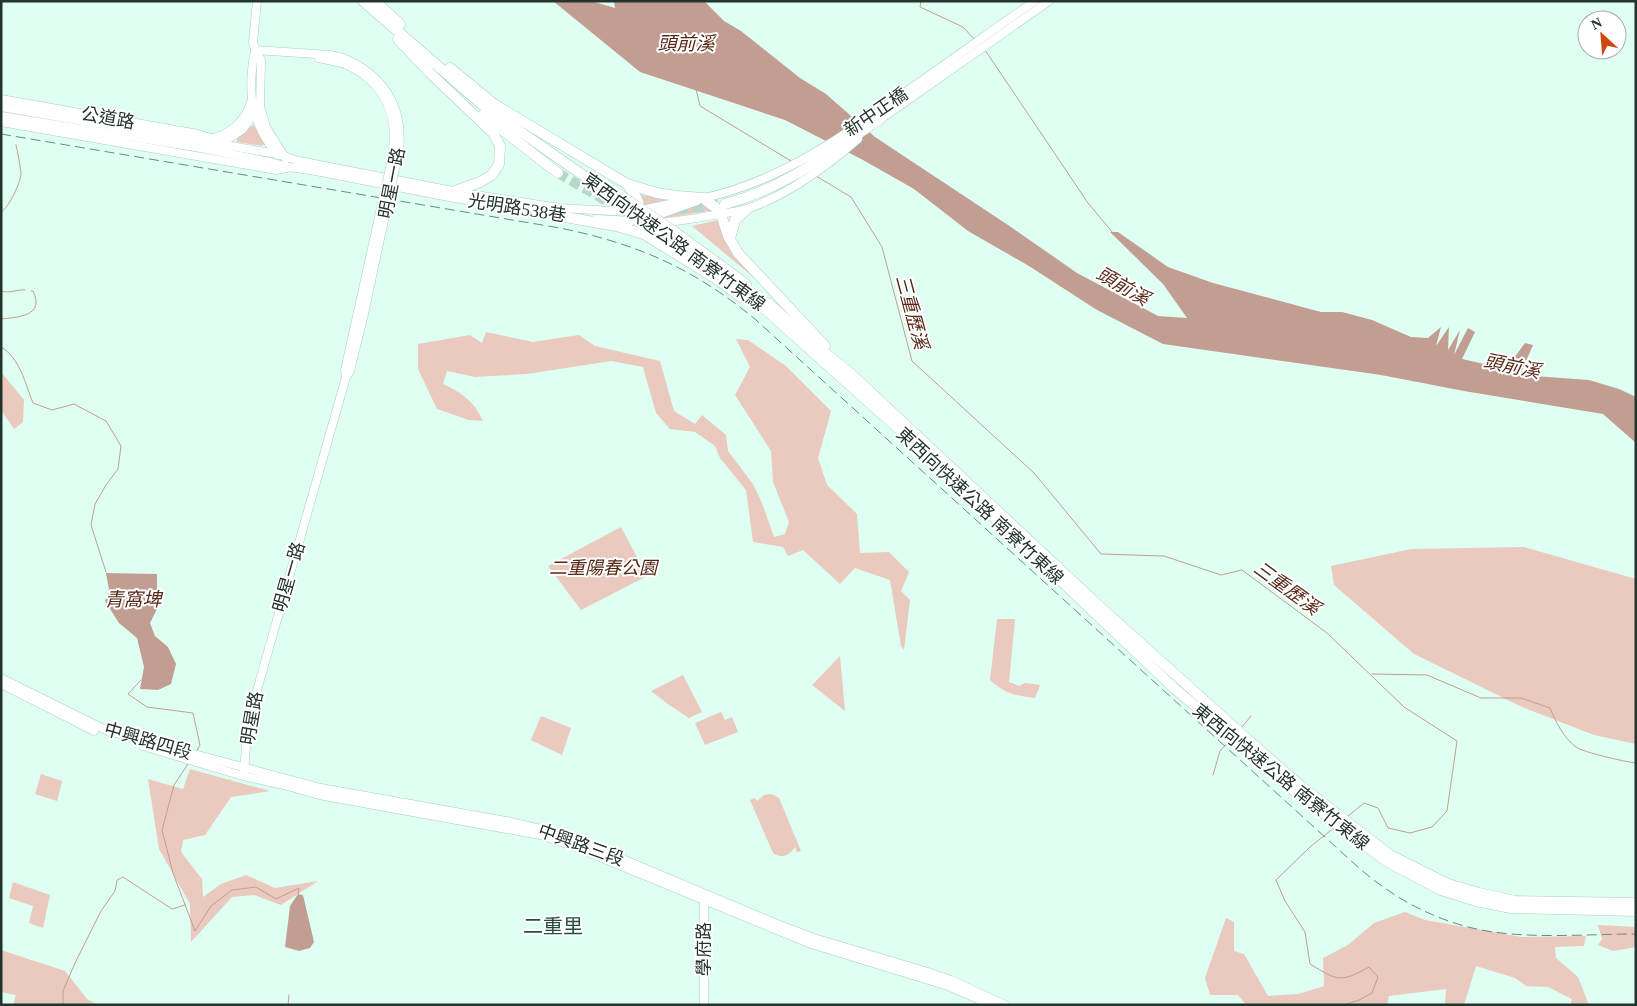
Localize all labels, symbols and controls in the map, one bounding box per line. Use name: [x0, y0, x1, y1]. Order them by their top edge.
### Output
north arrow: [1577, 10, 1627, 60]
text: N: [1589, 15, 1604, 33]
water label: 頭前溪: [657, 33, 717, 54]
street label: 新中正橋: [841, 84, 911, 140]
street label: 公道路: [80, 103, 136, 133]
street label: 明星一路: [375, 146, 409, 220]
street label: 東西向快速公路 南寮竹東線: [579, 169, 769, 315]
street label: 光明路538巷: [467, 190, 567, 226]
water label: 頭前溪: [1093, 263, 1156, 311]
water label: 三重歷溪: [892, 273, 933, 354]
water label: 頭前溪: [1482, 350, 1545, 383]
street label: 東西向快速公路 南寮竹東線: [893, 423, 1067, 589]
street label: 明星一路: [269, 540, 309, 614]
water label: 三重歷溪: [1250, 557, 1326, 621]
park label: 二重陽春公園: [549, 558, 660, 578]
water label: 青窩埤: [104, 589, 163, 610]
street label: 明星路: [237, 690, 267, 746]
street label: 東西向快速公路 南寮竹東線: [1189, 700, 1373, 854]
street label: 中興路四段: [102, 719, 194, 763]
street label: 中興路三段: [535, 820, 627, 870]
district label: 二重里: [523, 915, 583, 937]
street label: 學府路: [694, 922, 714, 976]

